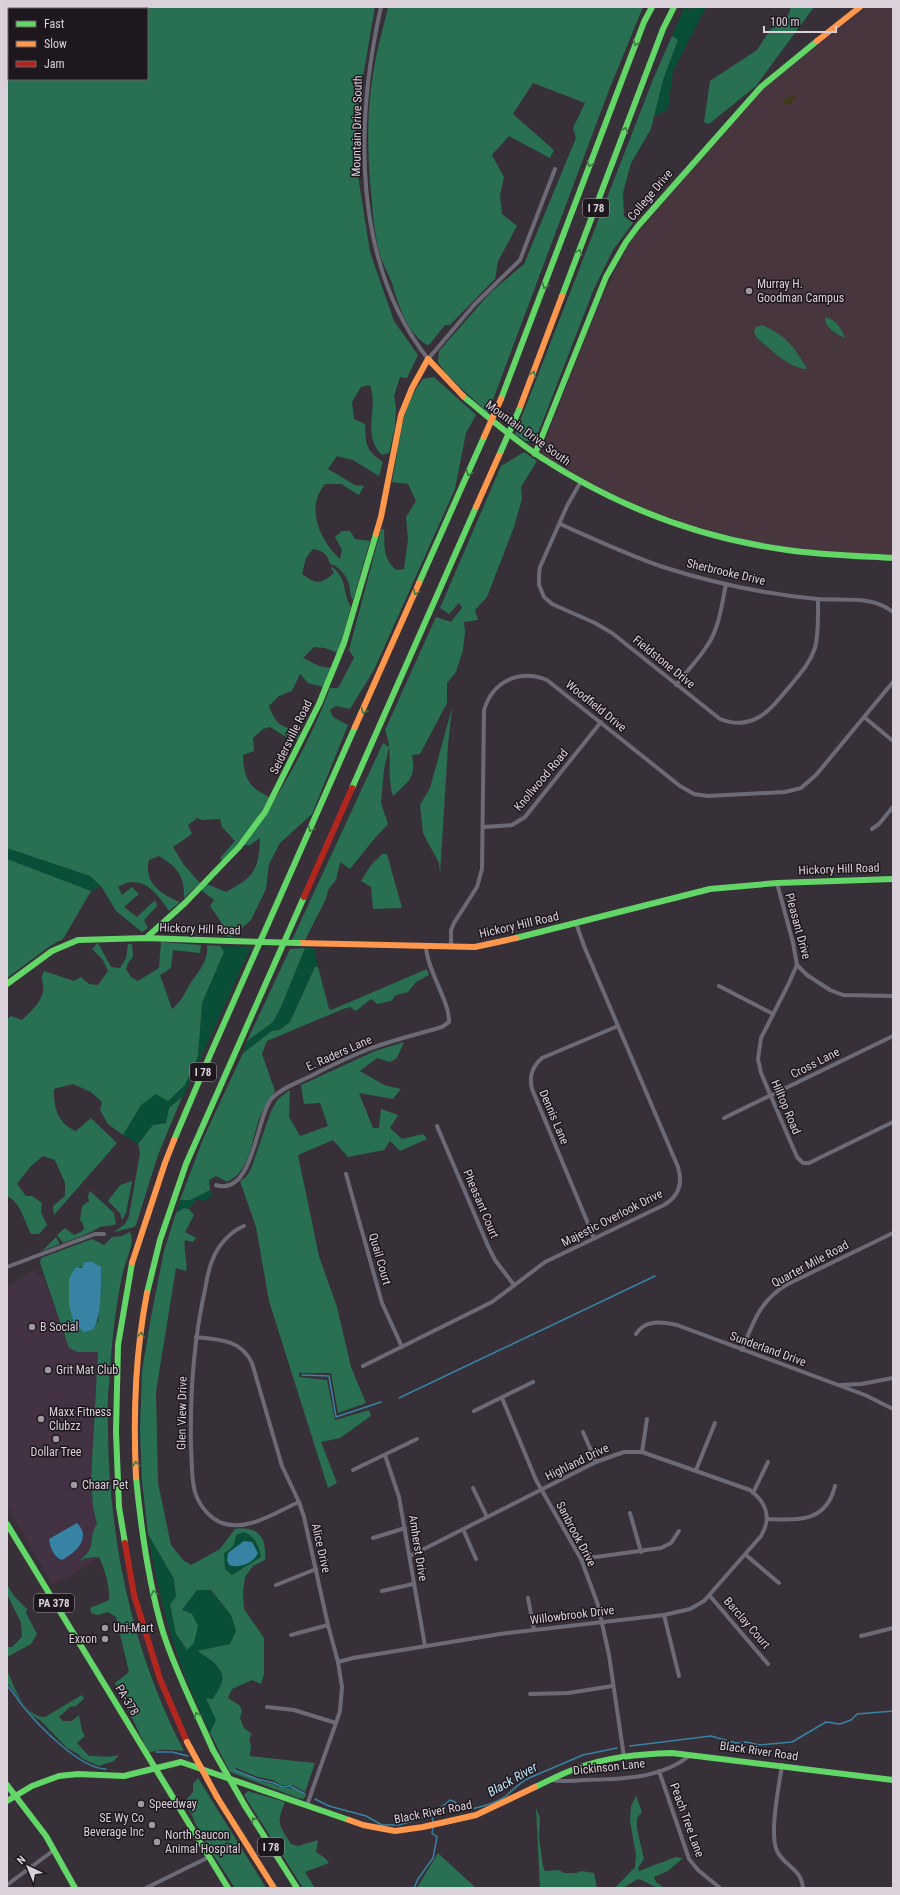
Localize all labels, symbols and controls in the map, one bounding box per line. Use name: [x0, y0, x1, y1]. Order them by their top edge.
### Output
legend: [8, 8, 148, 80]
scale bar: [764, 8, 836, 34]
text: 100 m: [770, 15, 800, 29]
text: Fast: [44, 17, 65, 31]
text: Slow: [44, 37, 67, 51]
one-way arrow: [633, 39, 641, 46]
text: Jam: [44, 57, 65, 71]
street label: Mountain Drive South: [349, 75, 365, 177]
one-way arrow: [620, 127, 628, 134]
one-way arrow: [587, 161, 595, 168]
street label: College Drive: [625, 166, 676, 223]
road number: I 78: [583, 199, 609, 217]
one-way arrow: [574, 249, 582, 256]
place label: Murray H. Goodman Campus: [757, 277, 844, 305]
one-way arrow: [541, 282, 549, 289]
marker: Murray H. Goodman Campus: [744, 286, 754, 296]
one-way arrow: [528, 370, 536, 377]
street label: Mountain Drive South: [483, 398, 573, 469]
one-way arrow: [465, 469, 473, 476]
street label: Sherbrooke Drive: [685, 556, 767, 588]
one-way arrow: [413, 587, 421, 595]
street label: Fieldstone Drive: [630, 633, 698, 692]
street label: Woodfield Drive: [563, 677, 629, 735]
street label: Seidersville Road: [267, 697, 315, 777]
one-way arrow: [360, 707, 368, 714]
street label: Knollwood Road: [511, 746, 571, 814]
one-way arrow: [307, 826, 315, 833]
street label: Hickory Hill Road: [798, 861, 880, 877]
street label: Pleasant Drive: [782, 891, 814, 961]
street label: Hickory Hill Road: [478, 909, 560, 941]
street label: Hickory Hill Road: [159, 921, 241, 937]
street label: E. Raders Lane: [304, 1032, 374, 1074]
street label: Cross Lane: [788, 1045, 842, 1081]
road number: I 78: [190, 1063, 216, 1081]
street label: Hilltop Road: [768, 1078, 804, 1136]
street label: Dennis Lane: [536, 1088, 572, 1147]
street label: Pheasant Court: [460, 1168, 502, 1241]
street label: Majestic Overlook Drive: [559, 1186, 665, 1250]
street label: Quail Court: [366, 1232, 394, 1287]
street label: Quarter Mile Road: [769, 1238, 851, 1290]
place label: B Social: [40, 1320, 78, 1334]
marker: B Social: [27, 1322, 37, 1332]
street label: Sunderland Drive: [728, 1329, 808, 1369]
one-way arrow: [136, 1332, 145, 1338]
place label: Grit Mat Club: [56, 1363, 118, 1377]
marker: Grit Mat Club: [43, 1365, 53, 1375]
street label: Glen View Drive: [174, 1376, 190, 1450]
place label: Maxx Fitness Clubzz: [49, 1405, 112, 1433]
marker: Maxx Fitness Clubzz: [36, 1414, 46, 1424]
marker: Dollar Tree: [51, 1434, 61, 1444]
street label: Highland Drive: [543, 1440, 611, 1483]
place label: Dollar Tree: [31, 1445, 82, 1459]
one-way arrow: [132, 1461, 140, 1467]
place label: Chaar Pet: [82, 1478, 129, 1492]
marker: Chaar Pet: [69, 1480, 79, 1490]
street label: Sanbrook Drive: [553, 1499, 599, 1569]
street label: Amherst Drive: [406, 1514, 430, 1582]
street label: Alice Drive: [309, 1522, 334, 1574]
one-way arrow: [150, 1590, 158, 1596]
road number: PA 378: [34, 1594, 74, 1612]
street label: Barclay Court: [721, 1594, 773, 1652]
street label: Willowbrook Drive: [529, 1603, 615, 1627]
place label: Uni-Mart: [113, 1621, 154, 1635]
marker: Uni-Mart: [100, 1623, 110, 1633]
place label: Exxon: [69, 1632, 97, 1646]
marker: Exxon: [100, 1634, 110, 1644]
street label: PA-378: [112, 1682, 142, 1718]
one-way arrow: [194, 1712, 202, 1719]
street label: Black River Road: [719, 1739, 799, 1763]
street label: Dickinson Lane: [572, 1756, 646, 1778]
water label: Black River: [485, 1759, 541, 1800]
street label: Peach Tree Lane: [667, 1781, 707, 1859]
place label: Speedway: [149, 1797, 197, 1811]
street label: Black River Road: [393, 1798, 473, 1826]
marker: Speedway: [136, 1799, 146, 1809]
place label: SE Wy Co Beverage Inc: [83, 1811, 144, 1839]
one-way arrow: [251, 1817, 258, 1824]
marker: SE Wy Co Beverage Inc: [147, 1820, 157, 1830]
place label: North Saucon Animal Hospital: [165, 1828, 240, 1856]
marker: North Saucon Animal Hospital: [152, 1837, 162, 1847]
road number: I 78: [258, 1838, 284, 1856]
north arrow: [8, 1847, 48, 1887]
text: N: [14, 1853, 29, 1867]

